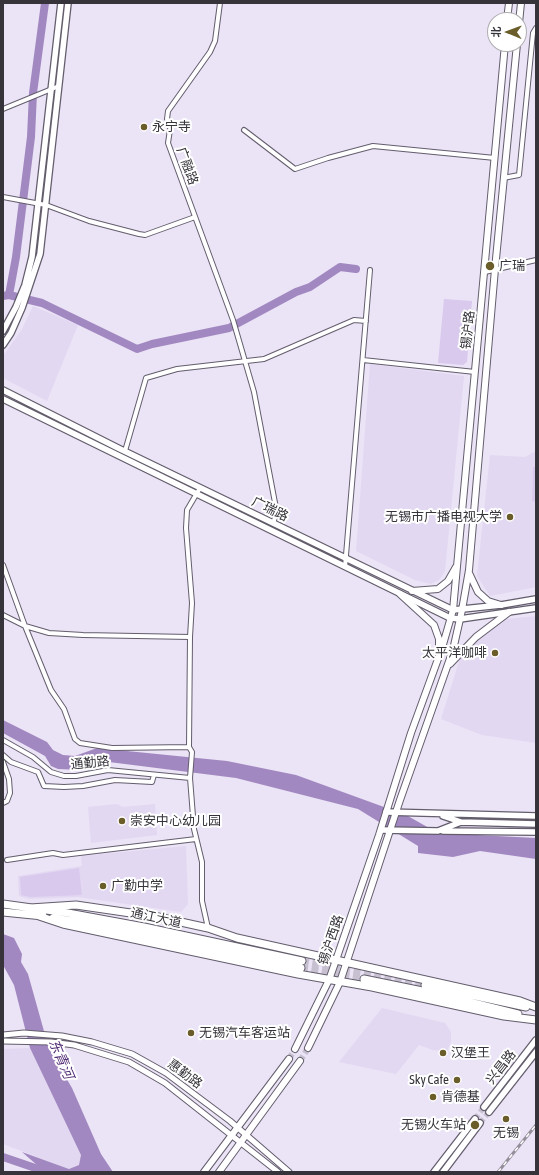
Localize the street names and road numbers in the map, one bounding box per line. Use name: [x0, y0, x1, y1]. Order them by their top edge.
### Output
street label: 广融路: [173, 145, 201, 187]
street label: 锡沪路: [458, 310, 478, 350]
street label: 广瑞路: [249, 493, 291, 525]
street label: 通勤路: [70, 753, 110, 773]
street label: 通江大道: [129, 905, 183, 931]
street label: 锡沪西路: [315, 913, 347, 967]
street label: 兴昌路: [483, 1047, 519, 1087]
street label: 惠勤路: [165, 1056, 205, 1092]

